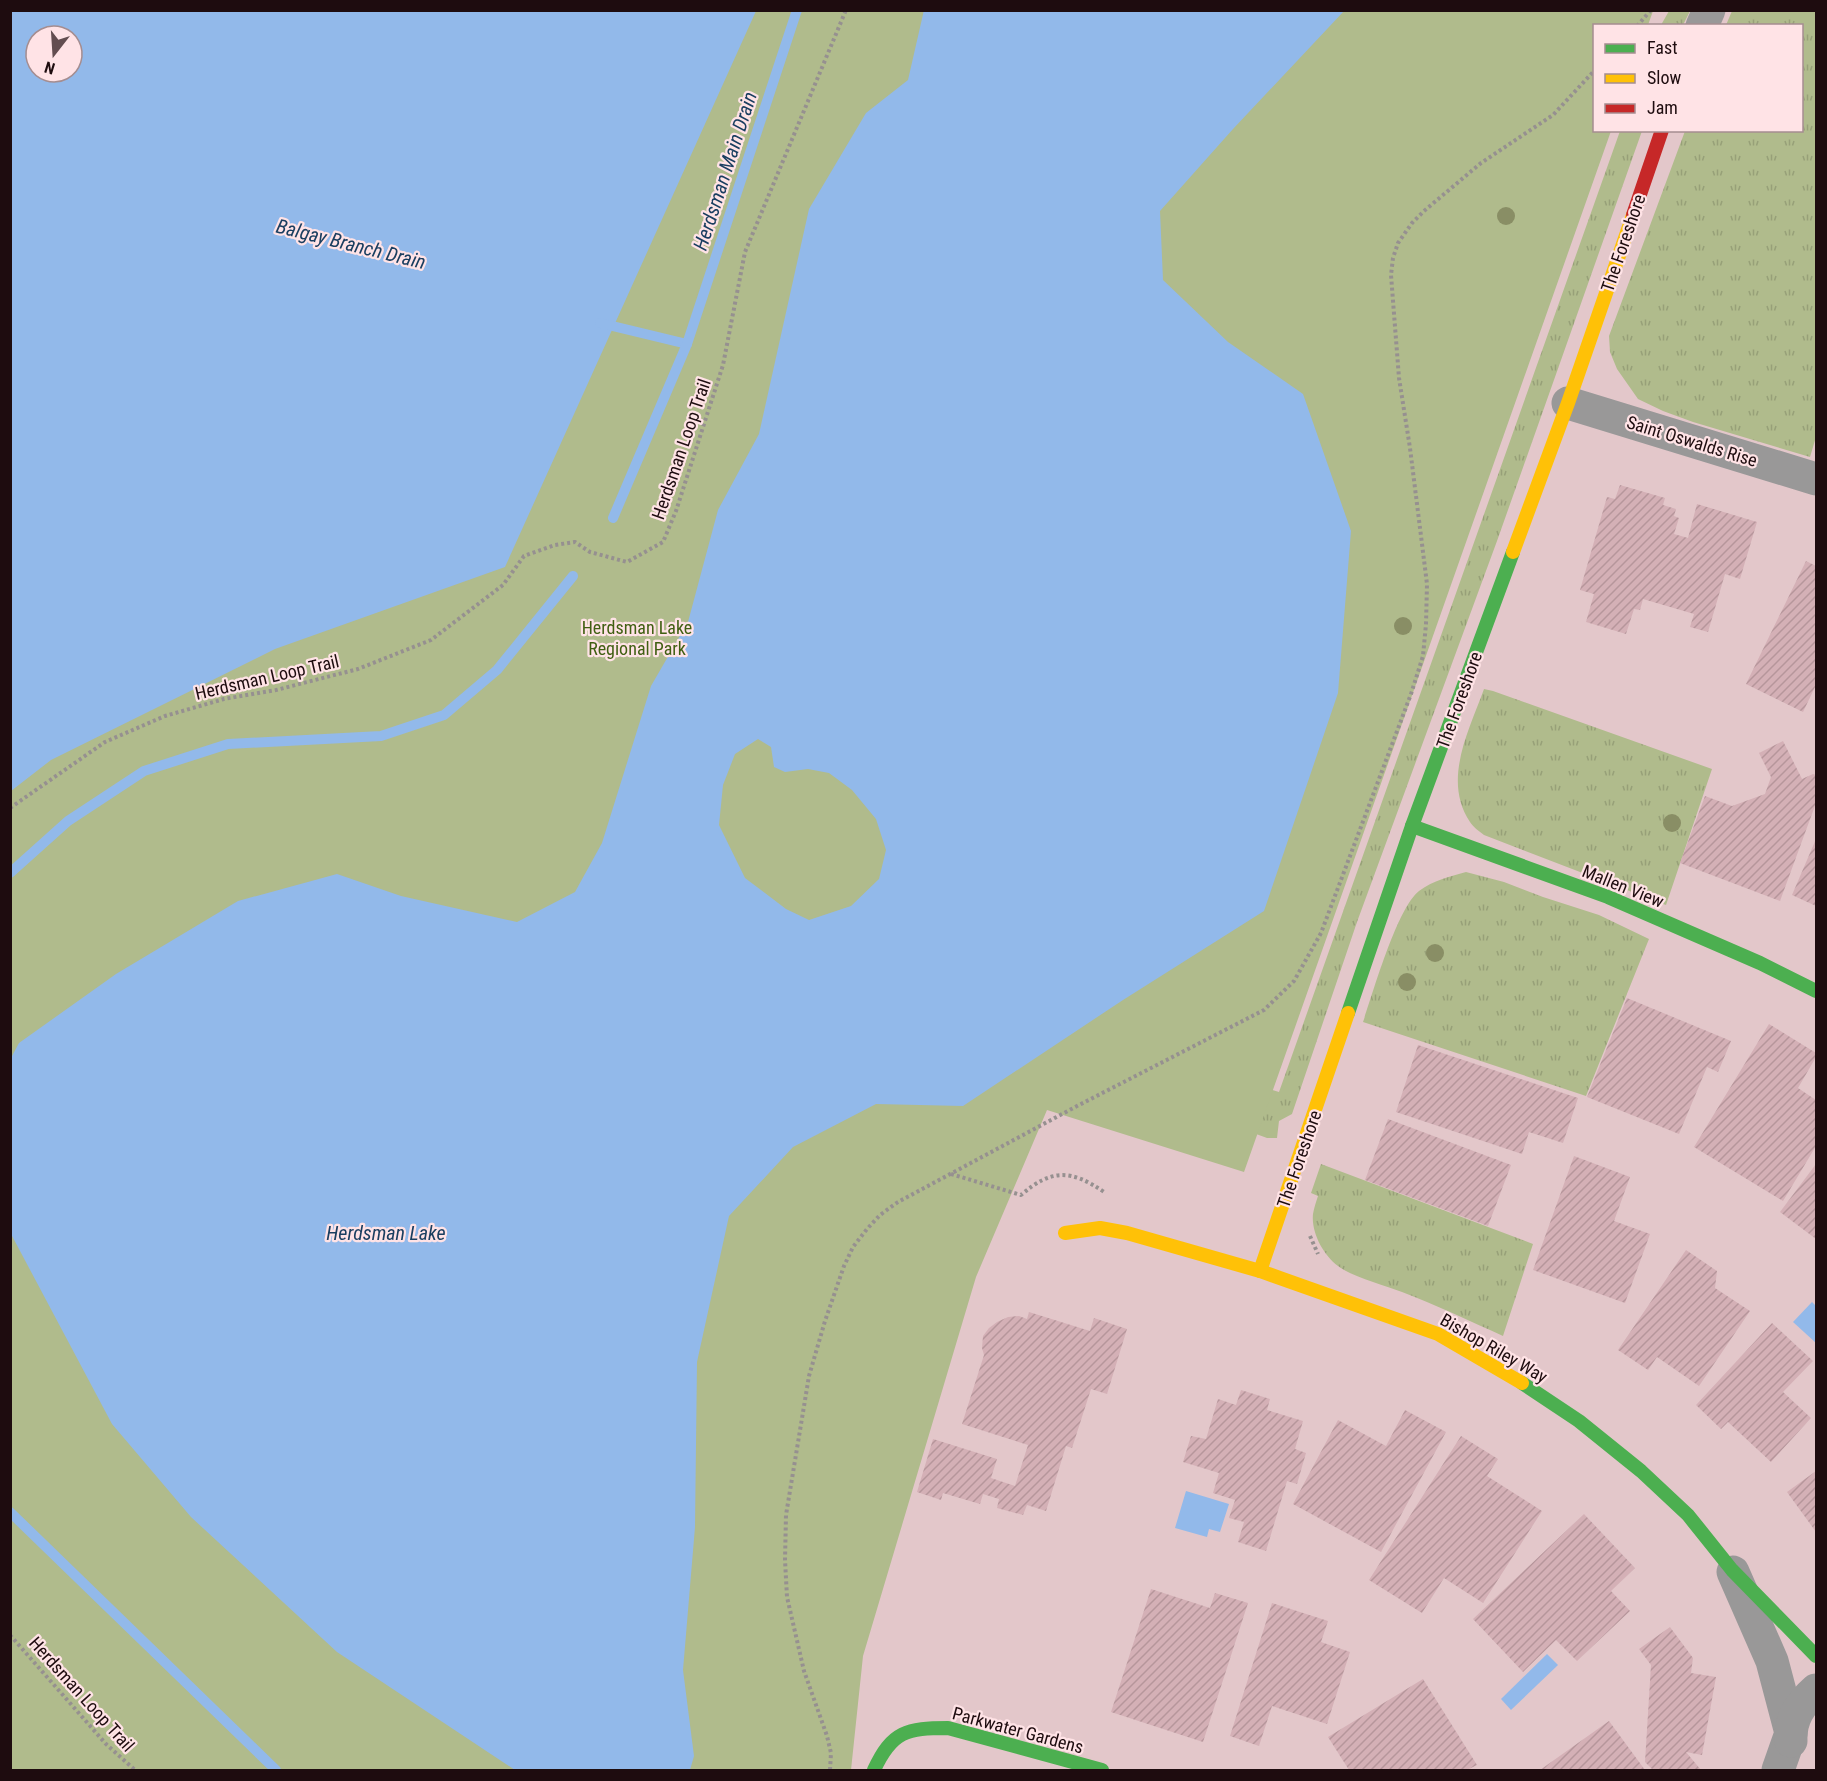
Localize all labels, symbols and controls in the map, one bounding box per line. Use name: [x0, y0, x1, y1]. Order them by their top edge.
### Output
north arrow: [24, 24, 84, 84]
legend: [1593, 24, 1803, 132]
text: Fast: [1647, 37, 1678, 58]
text: N: [42, 57, 57, 78]
text: Slow: [1647, 67, 1682, 88]
water label: Herdsman Main Drain: [688, 89, 762, 253]
text: Jam: [1647, 97, 1678, 118]
street label: The Foreshore: [1597, 192, 1649, 294]
water label: Balgay Branch Drain: [274, 214, 428, 274]
street label: Herdsman Loop Trail: [647, 376, 715, 522]
street label: Saint Oswalds Rise: [1624, 411, 1760, 471]
park label: Herdsman Lake Regional Park: [582, 617, 692, 659]
street label: The Foreshore: [1432, 649, 1486, 751]
street label: Herdsman Loop Trail: [193, 650, 341, 704]
street label: Mallen View: [1579, 860, 1667, 912]
street label: The Foreshore: [1273, 1108, 1325, 1210]
water label: Herdsman Lake: [326, 1221, 446, 1245]
street label: Bishop Riley Way: [1437, 1309, 1552, 1387]
street label: Herdsman Loop Trail: [25, 1632, 139, 1756]
street label: Parkwater Gardens: [950, 1702, 1086, 1758]

